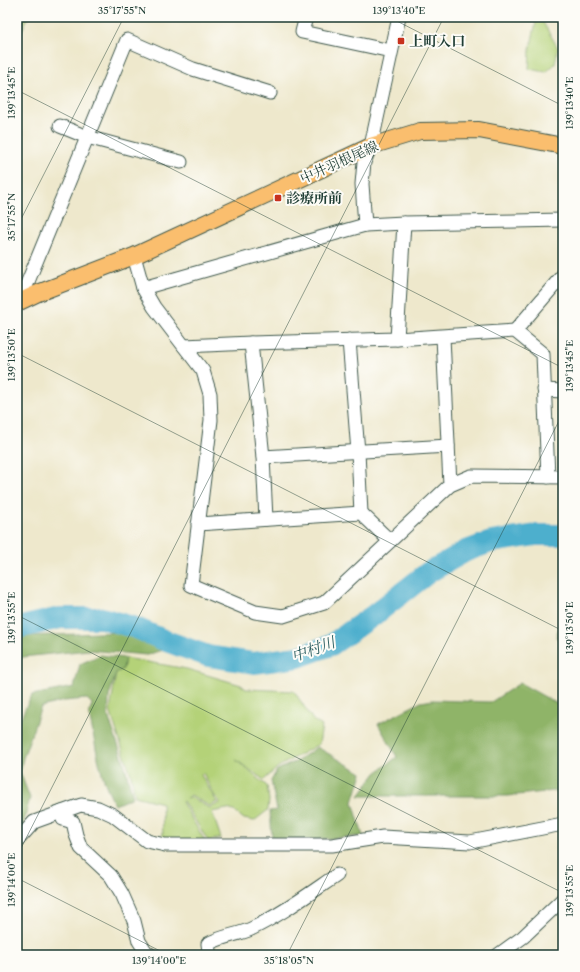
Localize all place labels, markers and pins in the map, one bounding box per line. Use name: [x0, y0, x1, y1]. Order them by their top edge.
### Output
place label: 上町入口: [409, 32, 465, 50]
marker: 上町入口: [396, 36, 406, 46]
place label: 診療所前: [286, 189, 342, 207]
marker: 診療所前: [273, 193, 283, 203]

